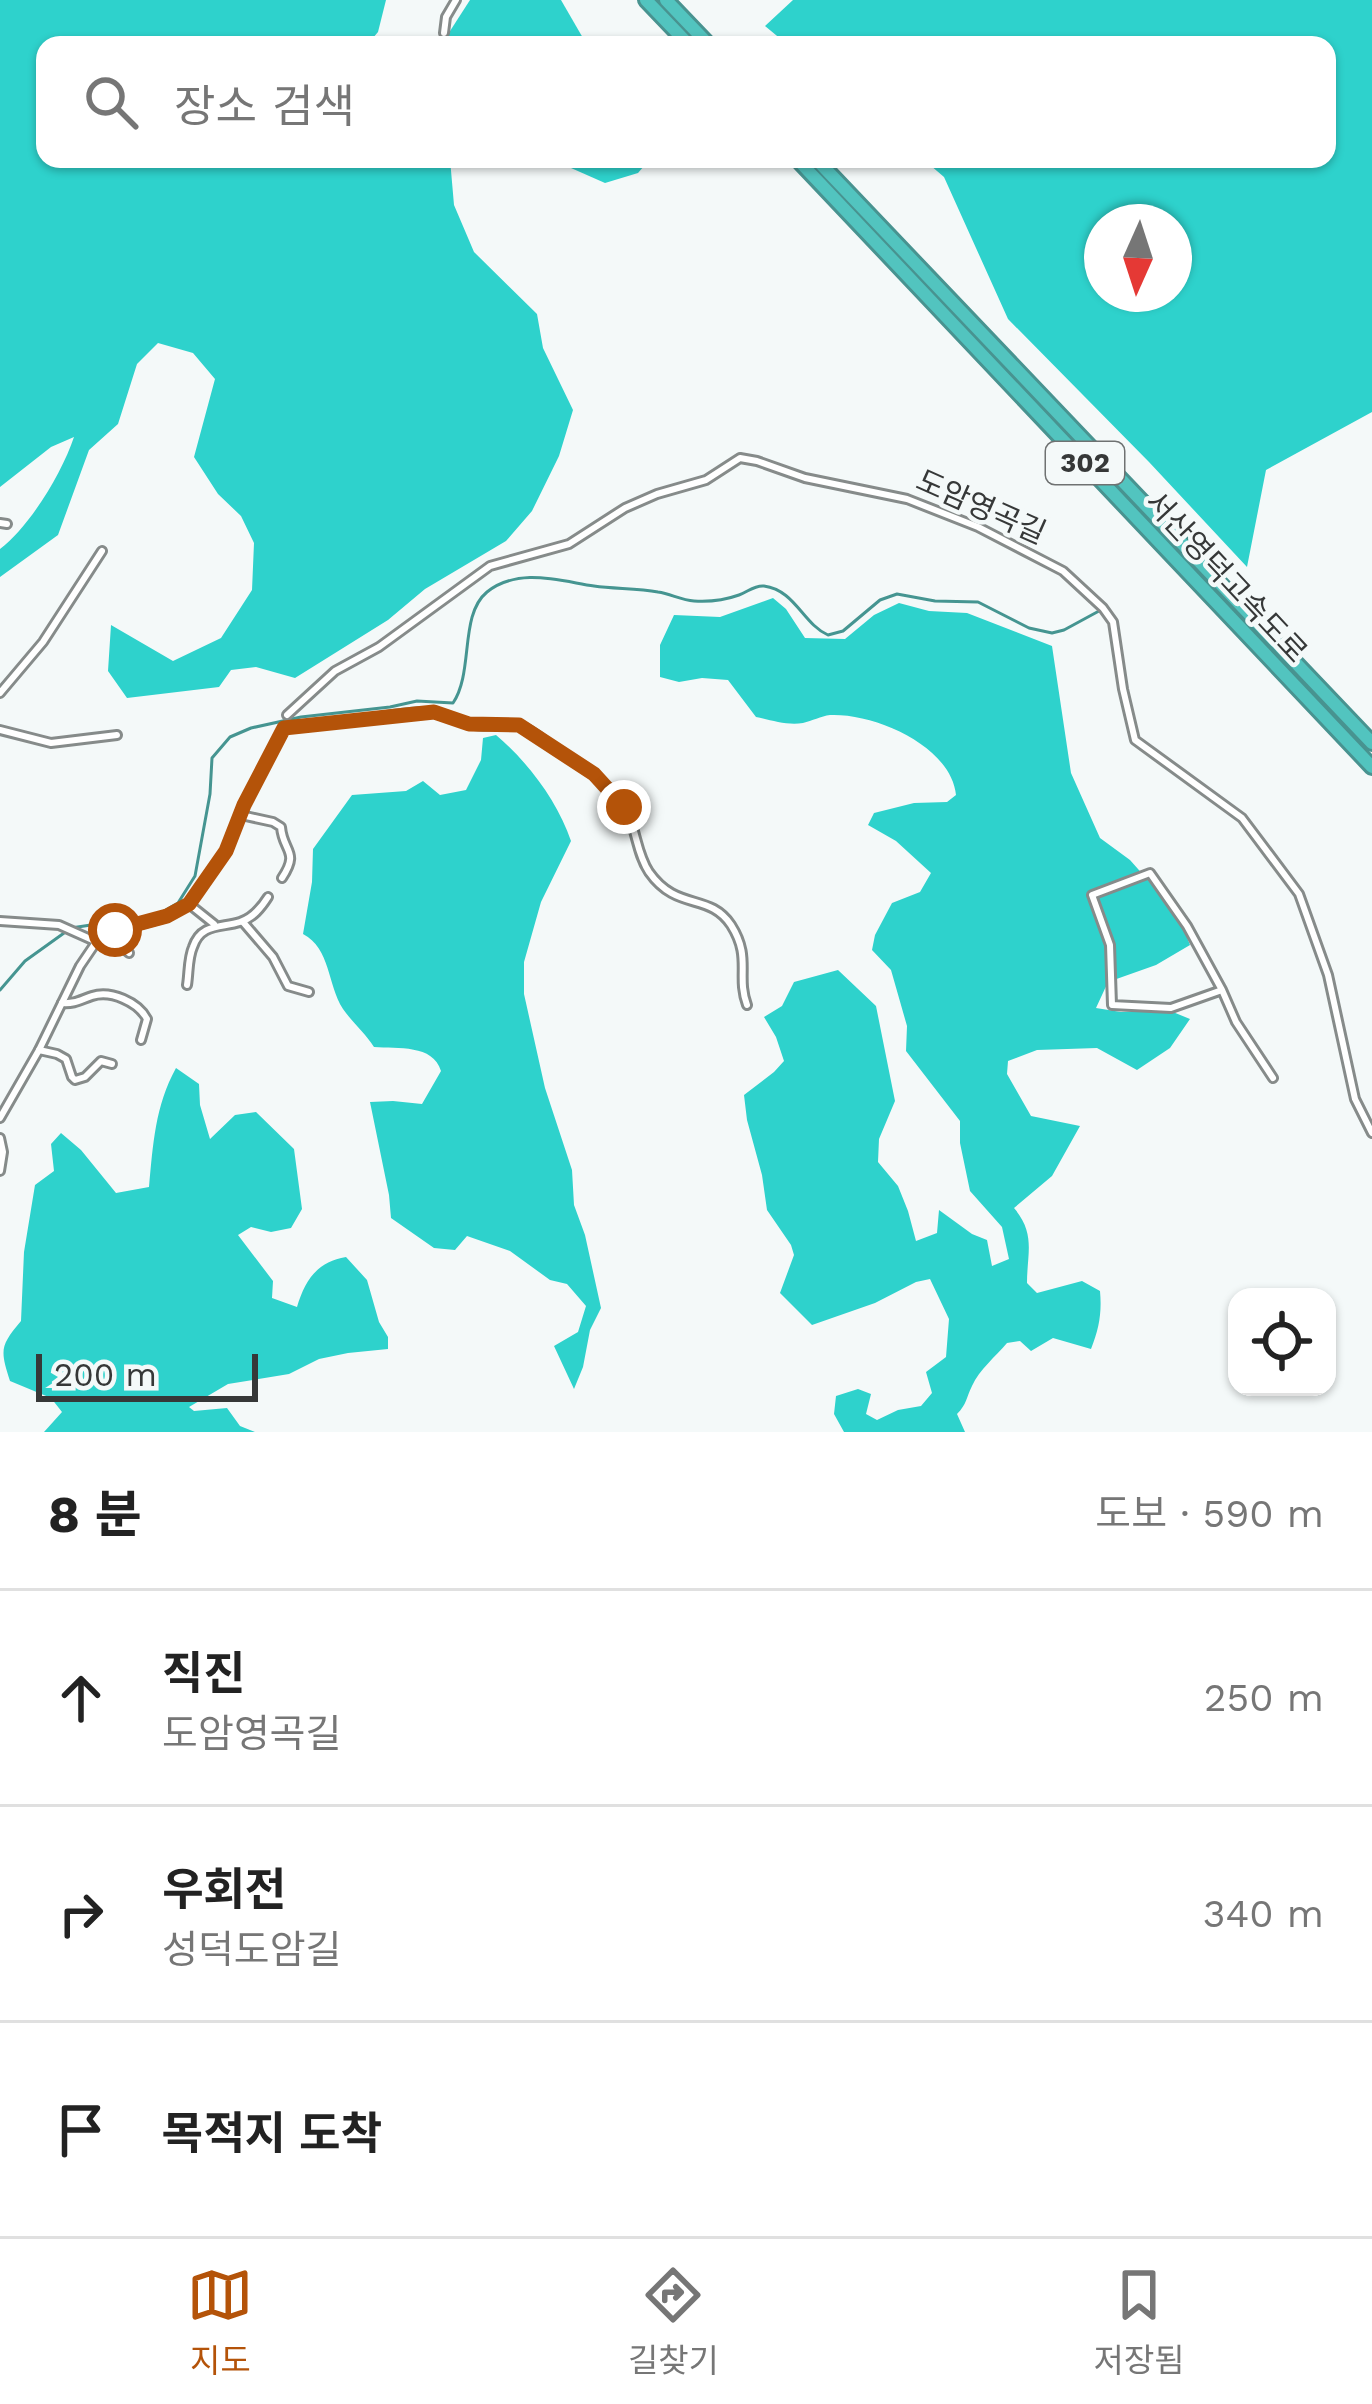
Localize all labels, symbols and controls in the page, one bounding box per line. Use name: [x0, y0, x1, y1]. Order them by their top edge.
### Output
search box: [36, 36, 1336, 168]
icon: search: [78, 69, 144, 135]
text: 장소 검색: [174, 80, 355, 133]
north arrow: [1084, 204, 1192, 312]
road number: 302: [1046, 442, 1124, 484]
street label: 도암영곡길: [911, 462, 1051, 551]
street label: 서산영덕고속도로: [1138, 484, 1314, 669]
route end: [597, 780, 651, 834]
route start: [88, 903, 142, 957]
map controls: [1228, 1288, 1336, 1396]
button: locate: [1228, 1288, 1336, 1396]
scale bar: [36, 1348, 258, 1401]
text: 200 m: [54, 1355, 157, 1394]
text: 8 분: [48, 1485, 141, 1544]
text: 도보 · 590 m: [1095, 1491, 1324, 1536]
text: 직진: [162, 1647, 245, 1700]
icon: ahead: [48, 1665, 114, 1731]
text: 250 m: [1204, 1675, 1324, 1720]
text: 도암영곡길: [162, 1711, 341, 1756]
text: 우회전: [162, 1863, 286, 1916]
icon: right: [48, 1881, 114, 1947]
text: 340 m: [1203, 1891, 1324, 1936]
text: 성덕도암길: [162, 1927, 341, 1972]
icon: arrive: [48, 2097, 114, 2163]
text: 목적지 도착: [162, 2107, 382, 2160]
tab: 지도: [187, 2262, 253, 2382]
tab: 길찾기: [628, 2262, 719, 2382]
tab: 저장됨: [1094, 2262, 1185, 2382]

